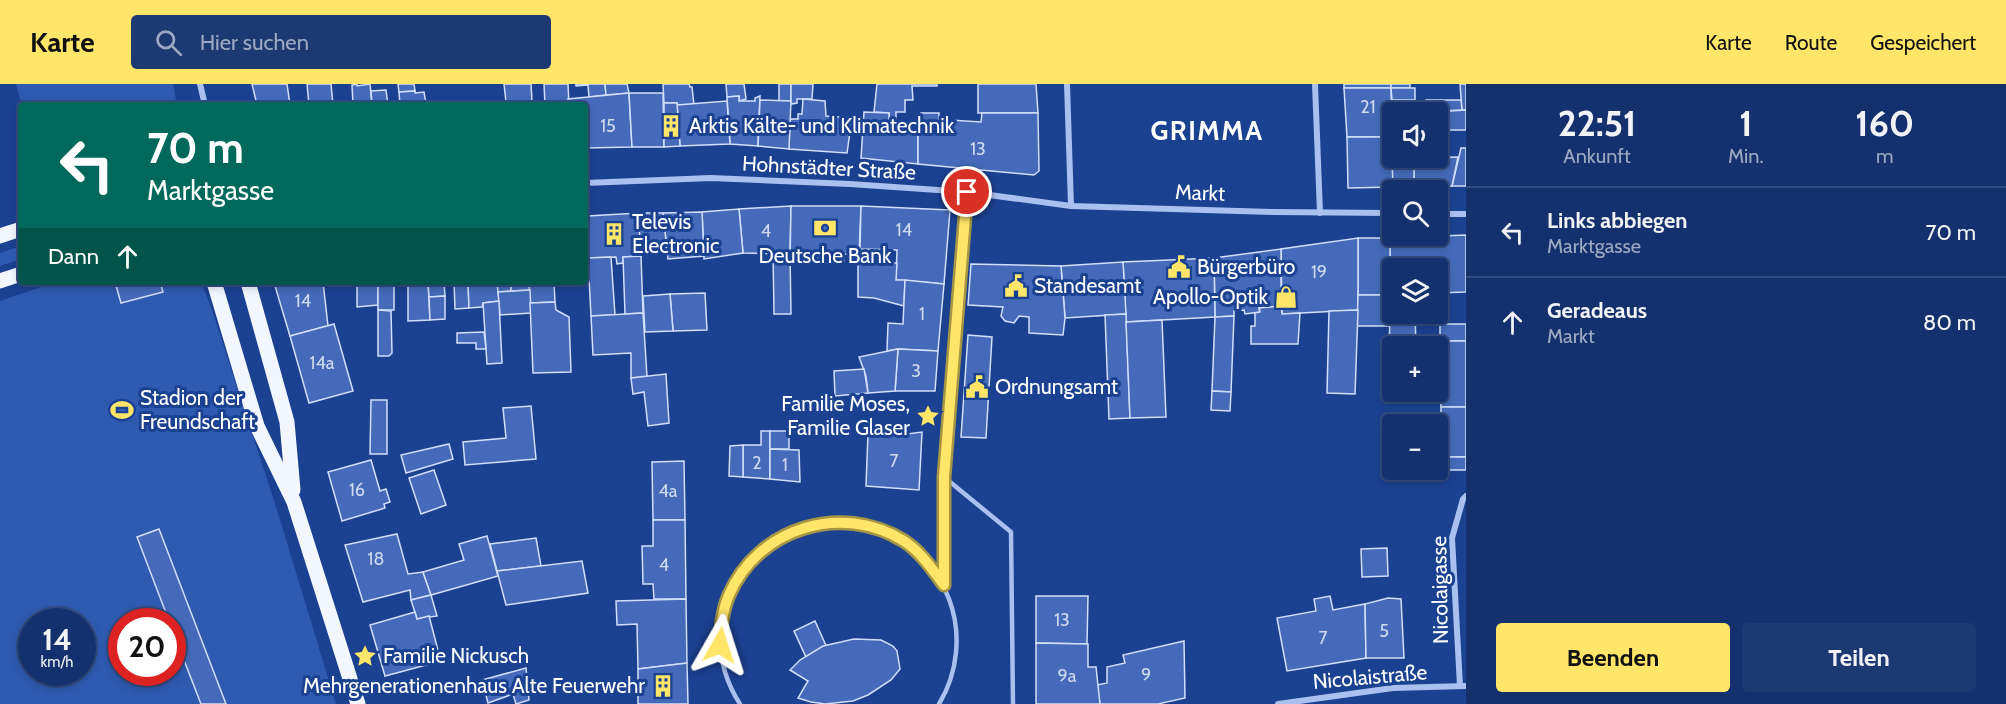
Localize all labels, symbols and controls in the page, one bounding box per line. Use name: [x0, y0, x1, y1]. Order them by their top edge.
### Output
search box: [131, 15, 551, 69]
text: Karte: [30, 25, 95, 59]
icon: search: [152, 26, 185, 59]
text: Hier suchen: [200, 29, 309, 56]
text: Karte: [1705, 30, 1752, 55]
text: Route: [1785, 30, 1837, 55]
text: Gespeichert: [1870, 30, 1976, 55]
house number: 21: [1360, 96, 1376, 118]
text: 22:51: [1558, 101, 1636, 145]
text: 1: [1739, 101, 1753, 145]
text: 160: [1855, 101, 1914, 145]
map controls: [1382, 102, 1448, 480]
button: sound: [1382, 102, 1448, 168]
building icon: Arktis Kälte- und Klimatechnik: [658, 113, 684, 139]
place label: Arktis Kälte- und Klimatechnik: [689, 113, 955, 138]
district label: GRIMMA: [1150, 114, 1264, 147]
house number: 15: [600, 115, 616, 137]
text: 70 m: [147, 122, 244, 174]
icon: left: [48, 126, 126, 204]
house number: 13: [970, 138, 986, 160]
text: Ankunft: [1563, 144, 1631, 168]
text: Min.: [1728, 144, 1764, 168]
text: m: [1876, 144, 1894, 168]
street label: Hohnstädter Straße: [741, 150, 917, 185]
pin: [941, 166, 992, 217]
text: Marktgasse: [147, 174, 274, 207]
icon: arrive: [950, 175, 983, 208]
street label: Markt: [1175, 179, 1226, 206]
button: search: [1382, 180, 1448, 246]
text: Links abbiegen: [1547, 207, 1687, 234]
place label: Televis Electronic: [632, 209, 720, 258]
bank icon: Deutsche Bank: [812, 215, 838, 241]
icon: left: [1496, 216, 1529, 249]
house number: 14: [896, 219, 912, 241]
text: 70 m: [1926, 219, 1976, 246]
house number: 4: [761, 220, 771, 242]
building icon: Televis Electronic: [601, 221, 627, 247]
text: Marktgasse: [1547, 234, 1641, 258]
icon: ahead: [111, 240, 144, 273]
text: Dann: [48, 243, 99, 270]
place label: Deutsche Bank: [759, 243, 892, 268]
public building icon: Bürgerbüro: [1166, 254, 1192, 280]
place label: Bürgerbüro: [1197, 254, 1295, 279]
button: layers: [1382, 258, 1448, 324]
house number: 19: [1311, 261, 1327, 283]
public building icon: Standesamt: [1003, 273, 1029, 299]
place label: Standesamt: [1034, 273, 1141, 298]
place label: Apollo-Optik: [1153, 284, 1269, 309]
shop icon: Apollo-Optik: [1273, 284, 1299, 310]
house number: 14: [295, 290, 311, 312]
text: Geradeaus: [1547, 297, 1647, 324]
house number: 1: [919, 303, 925, 325]
icon: ahead: [1496, 306, 1529, 339]
text: 80 m: [1923, 309, 1976, 336]
text: Markt: [1547, 324, 1595, 348]
button: +: [1382, 336, 1448, 402]
house number: 14a: [310, 352, 335, 374]
house number: 3: [911, 360, 921, 382]
public building icon: Ordnungsamt: [964, 374, 990, 400]
place label: Ordnungsamt: [995, 374, 1118, 399]
place label: Stadion der Freundschaft: [140, 385, 255, 434]
place label: Familie Moses, Familie Glaser: [781, 391, 910, 440]
sports icon: Stadion der Freundschaft: [109, 397, 135, 423]
place icon: Familie Moses, Familie Glaser: [915, 403, 941, 429]
button: −: [1382, 414, 1448, 480]
house number: 7: [889, 450, 899, 472]
house number: 2: [752, 452, 762, 474]
house number: 1: [782, 454, 788, 476]
house number: 16: [349, 479, 365, 501]
house number: 4a: [658, 480, 678, 502]
street label: Nicolaigasse: [1426, 535, 1453, 644]
house number: 18: [368, 548, 384, 570]
house number: 4: [659, 554, 669, 576]
speed limit sign: 20: [108, 608, 186, 686]
house number: 13: [1054, 609, 1070, 631]
position arrow: [688, 613, 752, 677]
house number: 5: [1379, 620, 1389, 642]
text: 14: [42, 621, 72, 658]
button: Beenden: [1496, 623, 1730, 692]
button: Teilen: [1742, 623, 1976, 692]
house number: 7: [1318, 627, 1328, 649]
place icon: Familie Nickusch: [352, 643, 378, 669]
place label: Familie Nickusch: [383, 643, 529, 668]
text: km/h: [41, 653, 73, 671]
street label: Nicolaistraße: [1312, 659, 1428, 694]
house number: 9: [1141, 664, 1151, 686]
house number: 9a: [1058, 665, 1077, 687]
place label: Mehrgenerationenhaus Alte Feuerwehr: [303, 673, 645, 698]
building icon: Mehrgenerationenhaus Alte Feuerwehr: [650, 673, 676, 699]

